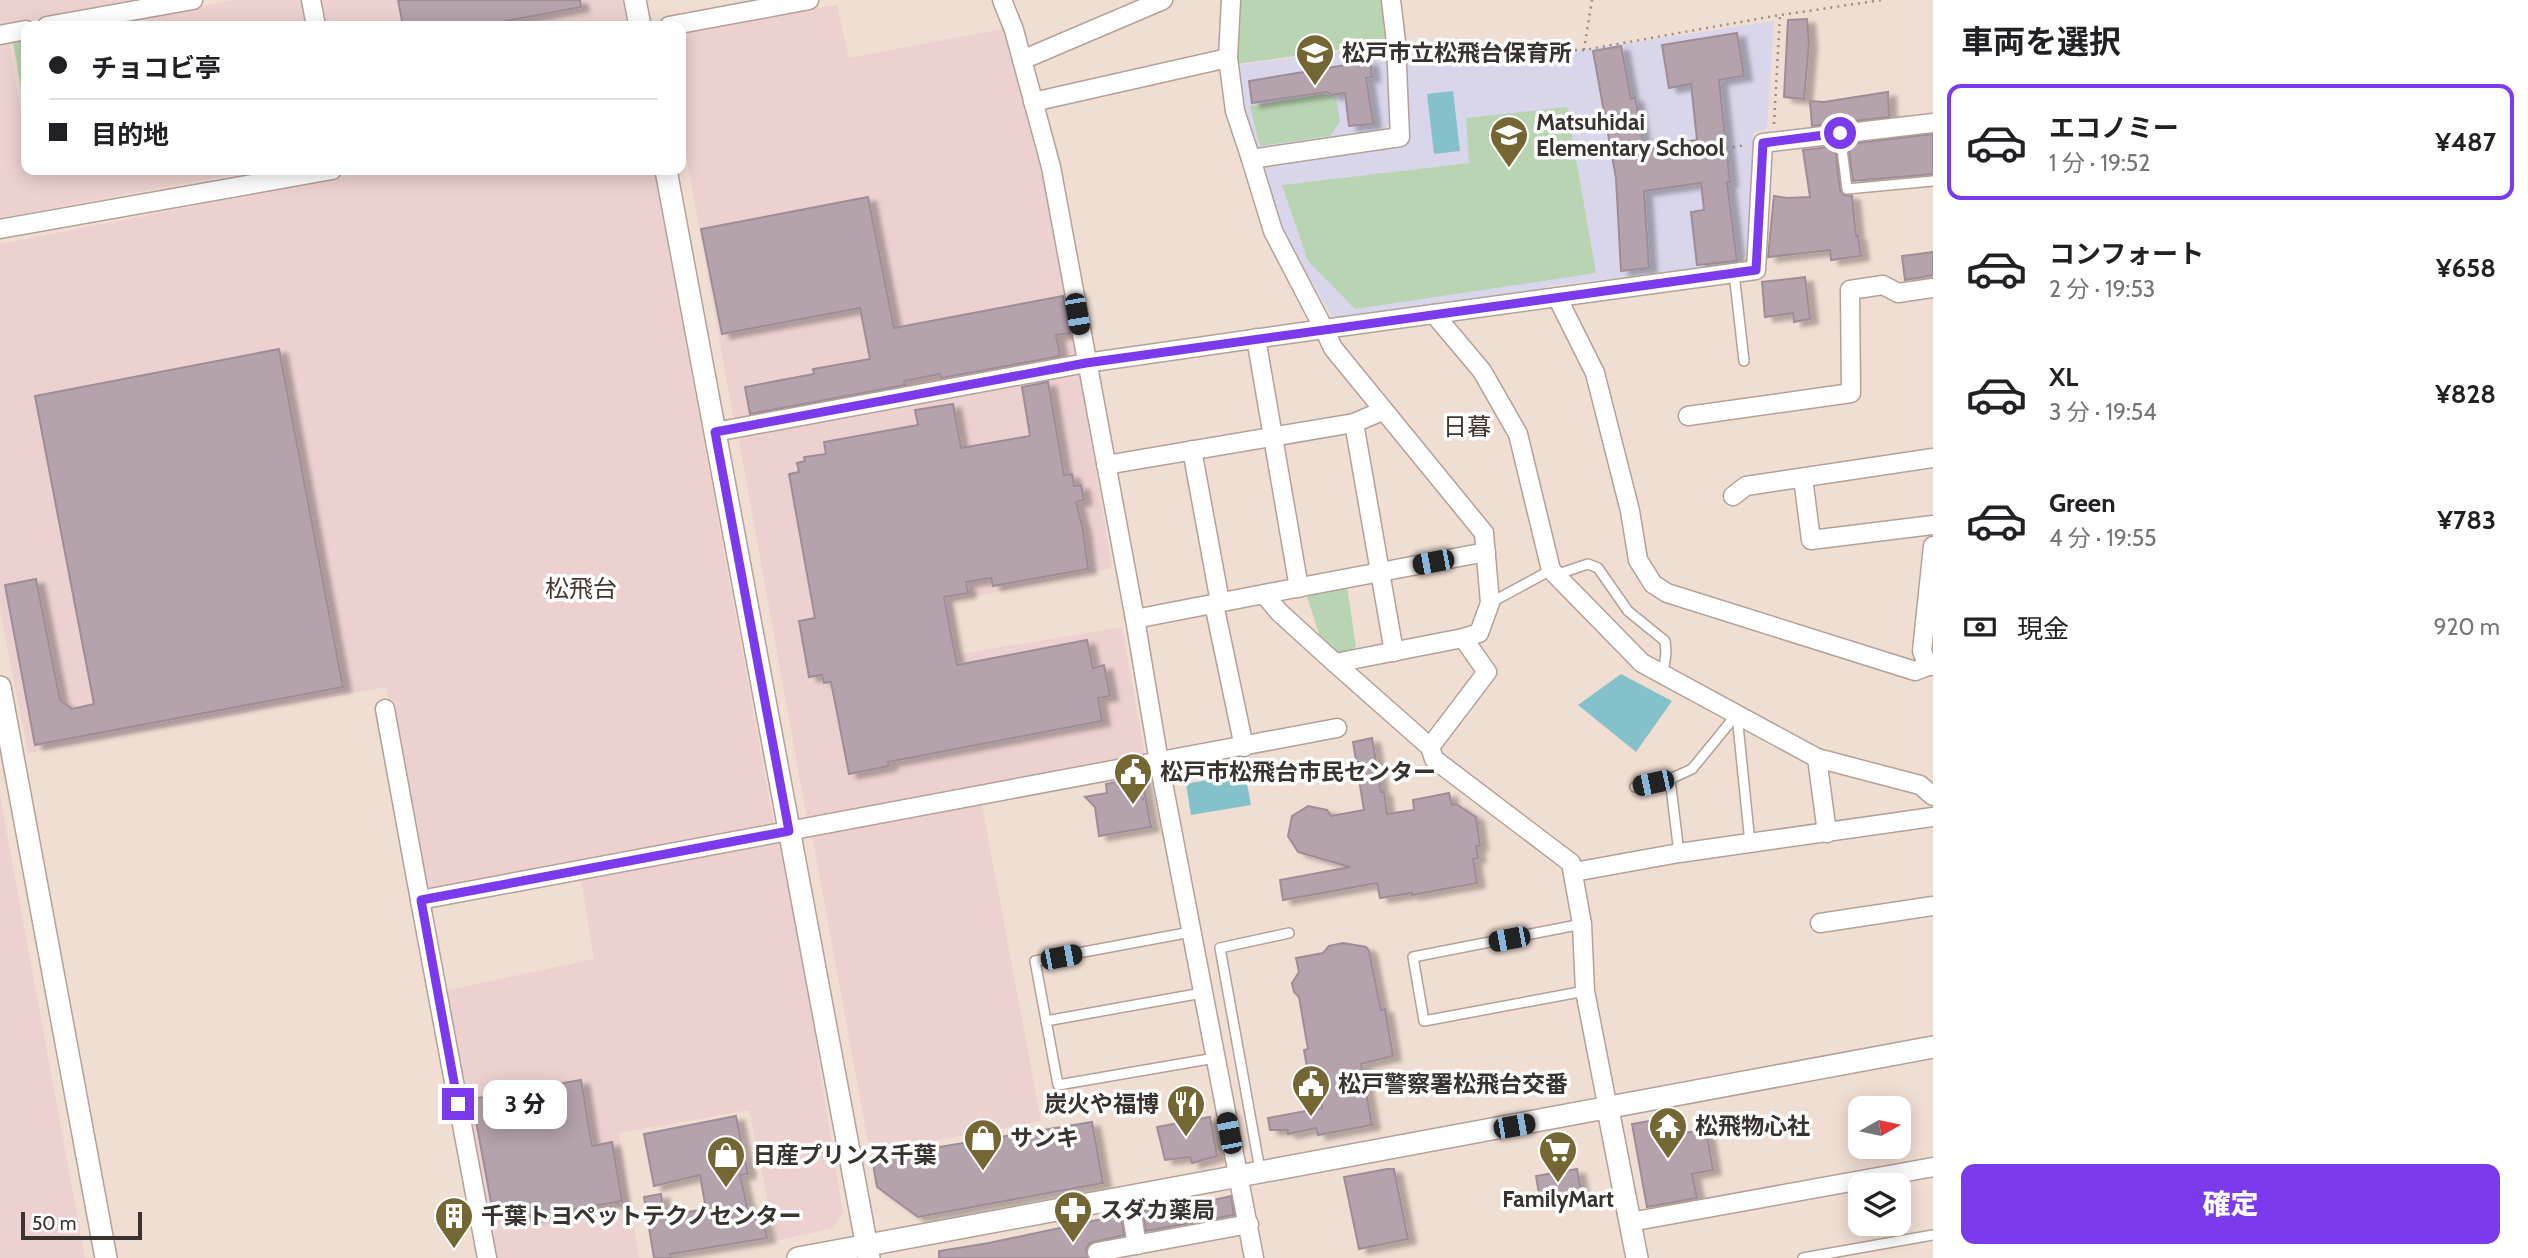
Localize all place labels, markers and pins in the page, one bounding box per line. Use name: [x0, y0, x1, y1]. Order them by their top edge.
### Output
school or university icon: 松戸市立松飛台保育所: [1294, 32, 1336, 87]
place label: 松戸市立松飛台保育所: [1342, 39, 1572, 67]
place label: Matsuhidai Elementary School: [1536, 108, 1724, 162]
school or university icon: Matsuhidai Elementary School: [1488, 114, 1530, 169]
public building icon: 松戸市松飛台市民センター: [1112, 751, 1154, 806]
place label: 松戸市松飛台市民センター: [1160, 758, 1436, 786]
public building icon: 松戸警察署松飛台交番: [1290, 1063, 1332, 1118]
place label: 松戸警察署松飛台交番: [1338, 1070, 1568, 1098]
restaurant icon: 炭火や福博: [1165, 1083, 1207, 1138]
place label: 炭火や福博: [1044, 1090, 1159, 1118]
temple icon: 松飛物心社: [1647, 1105, 1689, 1160]
place label: 松飛物心社: [1695, 1112, 1810, 1140]
shop icon: サンキ: [962, 1117, 1004, 1172]
place label: サンキ: [1010, 1124, 1079, 1152]
supermarket icon: FamilyMart: [1537, 1129, 1579, 1184]
shop icon: 日産プリンス千葉: [705, 1134, 747, 1189]
place label: 日産プリンス千葉: [753, 1141, 937, 1169]
place label: FamilyMart: [1502, 1185, 1614, 1213]
pharmacy icon: スダカ薬局: [1052, 1189, 1094, 1244]
building icon: 千葉トヨペットテクノセンター: [433, 1195, 475, 1250]
place label: スダカ薬局: [1100, 1196, 1215, 1224]
place label: 千葉トヨペットテクノセンター: [481, 1202, 802, 1230]

